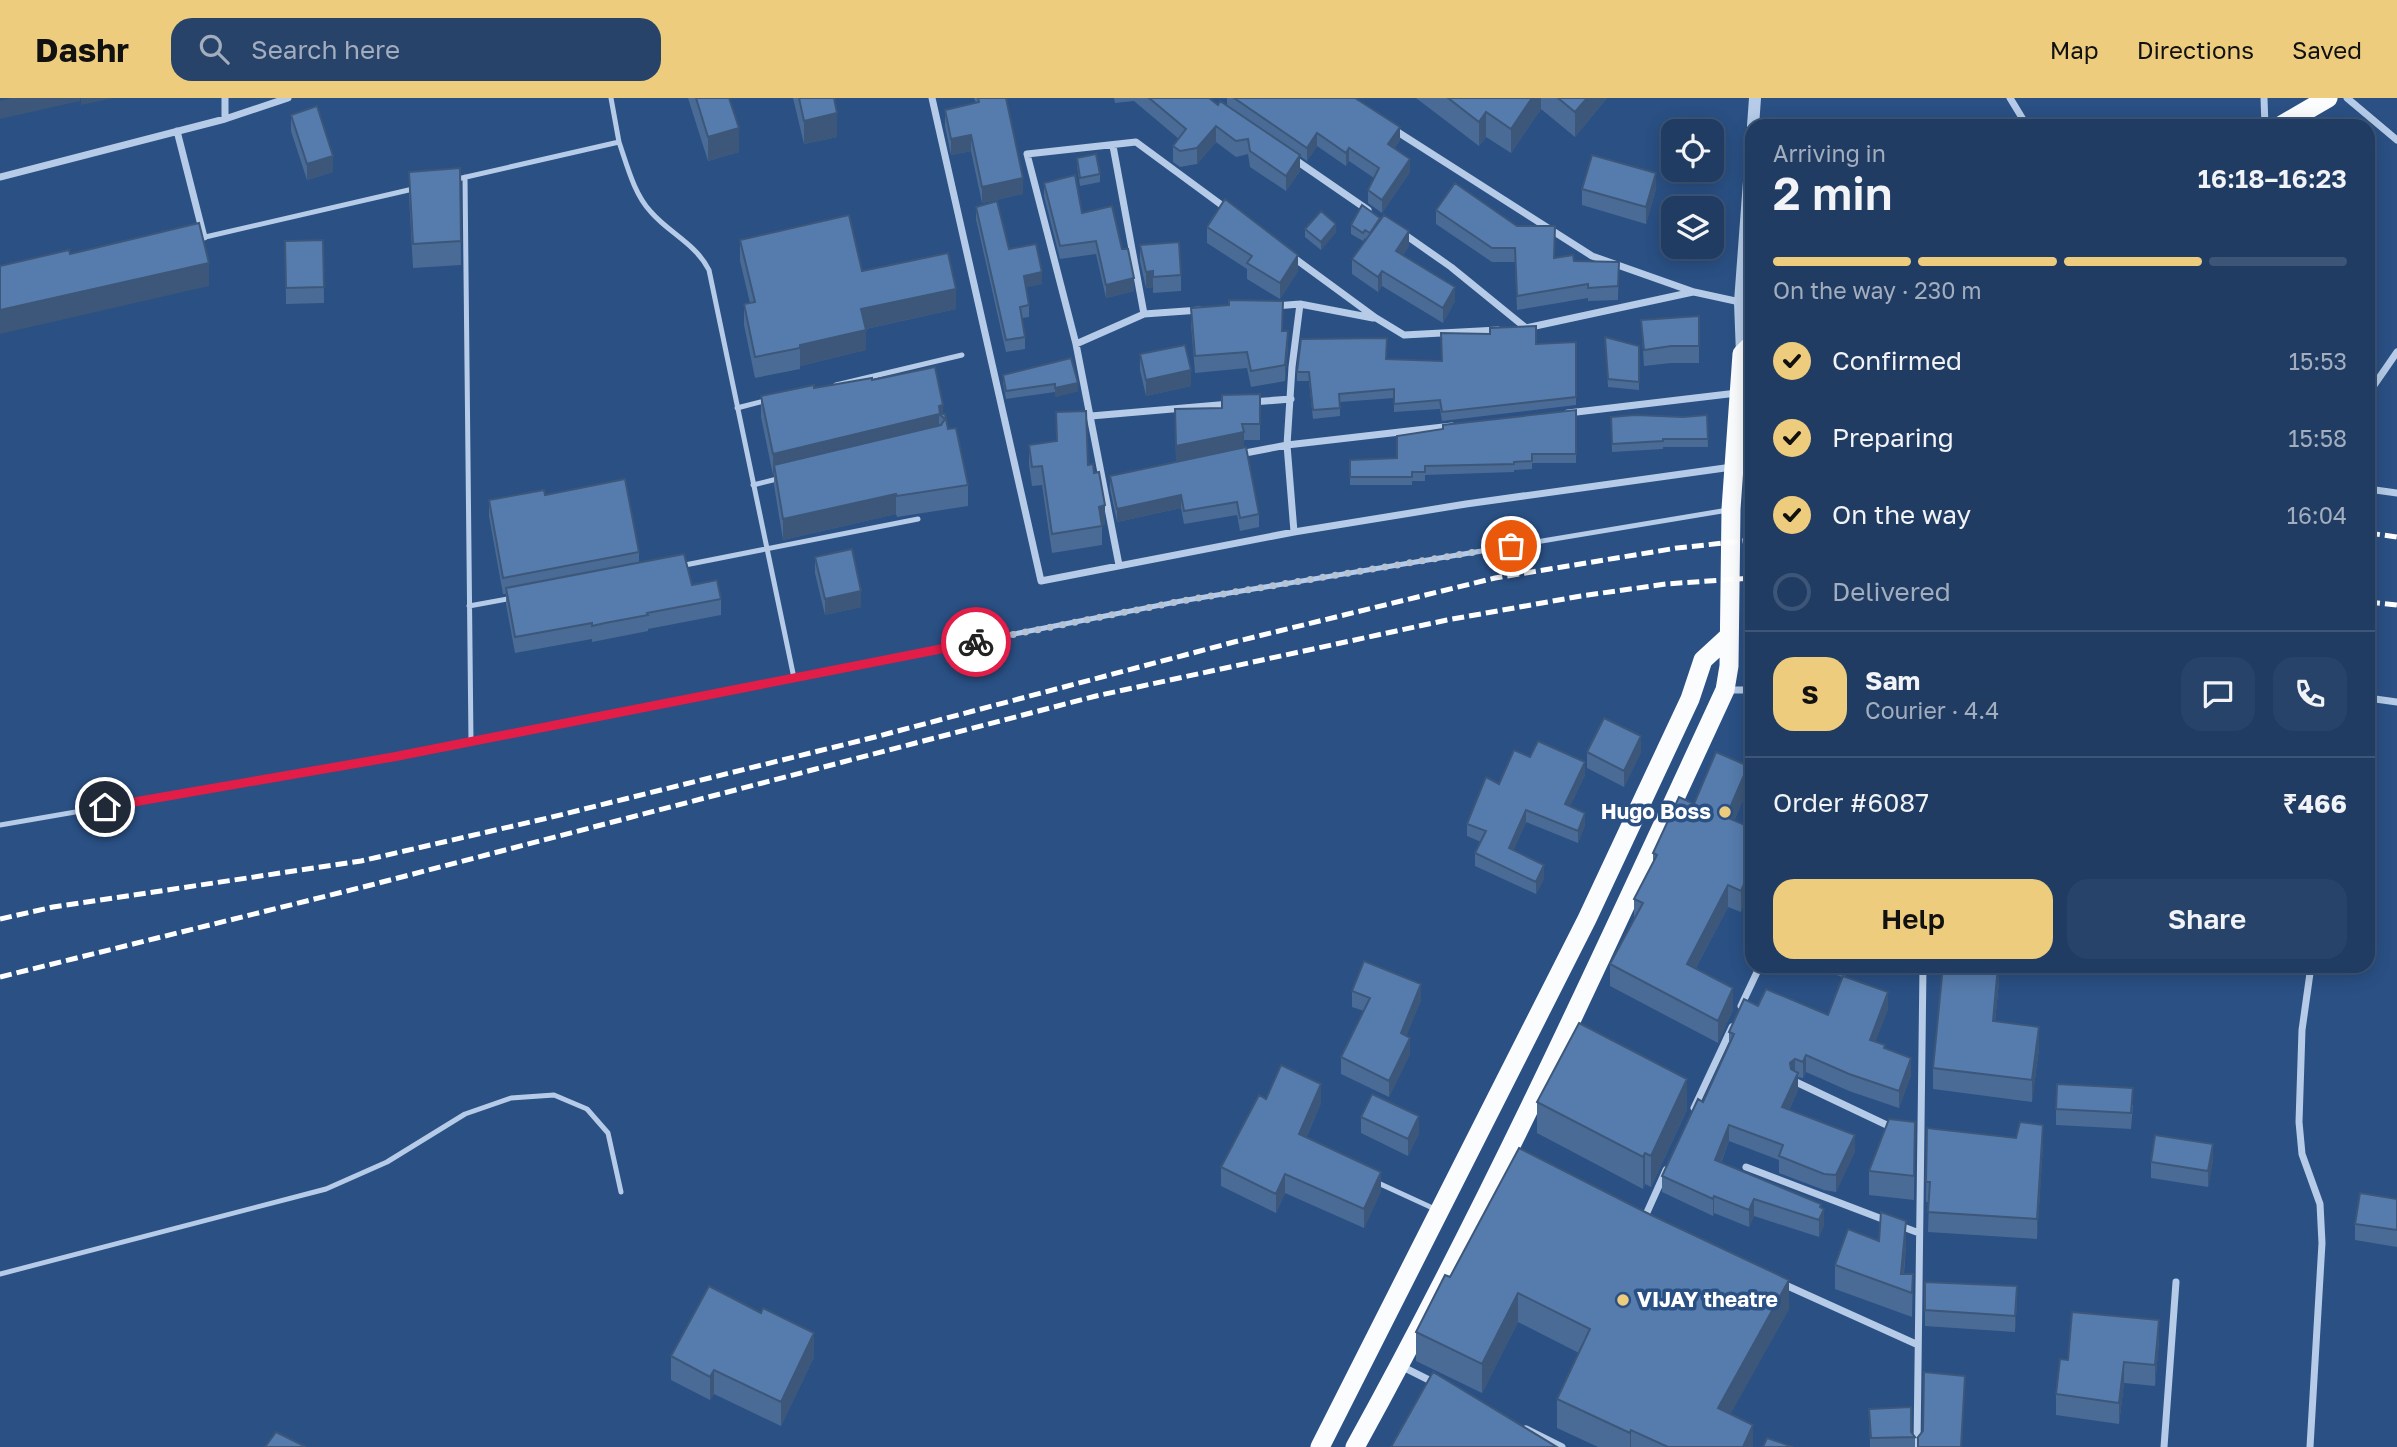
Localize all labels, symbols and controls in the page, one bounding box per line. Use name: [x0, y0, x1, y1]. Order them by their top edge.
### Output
search box: [171, 18, 661, 81]
text: Dashr: [35, 30, 129, 69]
icon: search: [195, 30, 233, 68]
text: Search here: [251, 34, 400, 65]
text: Map: [2050, 35, 2099, 64]
text: Directions: [2137, 35, 2254, 64]
text: Saved: [2292, 35, 2362, 64]
map controls: [1661, 119, 1724, 259]
button: locate: [1661, 119, 1724, 182]
text: Arriving in: [1773, 139, 1886, 167]
text: 16:18–16:23: [2198, 163, 2347, 194]
text: 2 min: [1773, 165, 1893, 220]
button: layers: [1661, 196, 1724, 259]
text: On the way · 230 m: [1773, 276, 1982, 304]
icon: check: [1773, 342, 1811, 380]
text: Confirmed: [1832, 345, 1962, 376]
text: 15:53: [2289, 347, 2347, 375]
icon: check: [1773, 419, 1811, 457]
text: Preparing: [1832, 422, 1954, 453]
text: 15:58: [2288, 424, 2347, 452]
icon: check: [1773, 496, 1811, 534]
text: On the way: [1832, 499, 1971, 530]
text: 16:04: [2287, 501, 2347, 529]
pin: [1481, 516, 1541, 576]
icon: bag: [1492, 527, 1530, 565]
text: Delivered: [1832, 576, 1951, 607]
courier: [941, 607, 1011, 677]
icon: bike: [957, 623, 995, 661]
button: chat: [2181, 657, 2255, 731]
button: phone: [2273, 657, 2347, 731]
text: Sam: [1865, 665, 1920, 696]
text: S: [1801, 679, 1819, 710]
text: Courier · 4.4: [1865, 696, 1999, 724]
pin: [75, 777, 135, 837]
text: Order #6087: [1773, 787, 1929, 818]
icon: home: [86, 788, 124, 826]
text: ₹466: [2283, 788, 2347, 819]
place label: Hugo Boss: [1601, 798, 1711, 824]
marker: Hugo Boss: [1717, 804, 1733, 820]
button: Help: [1773, 879, 2053, 959]
button: Share: [2067, 879, 2347, 959]
place label: VIJAY theatre: [1637, 1286, 1778, 1312]
marker: VIJAY theatre: [1615, 1292, 1631, 1308]

